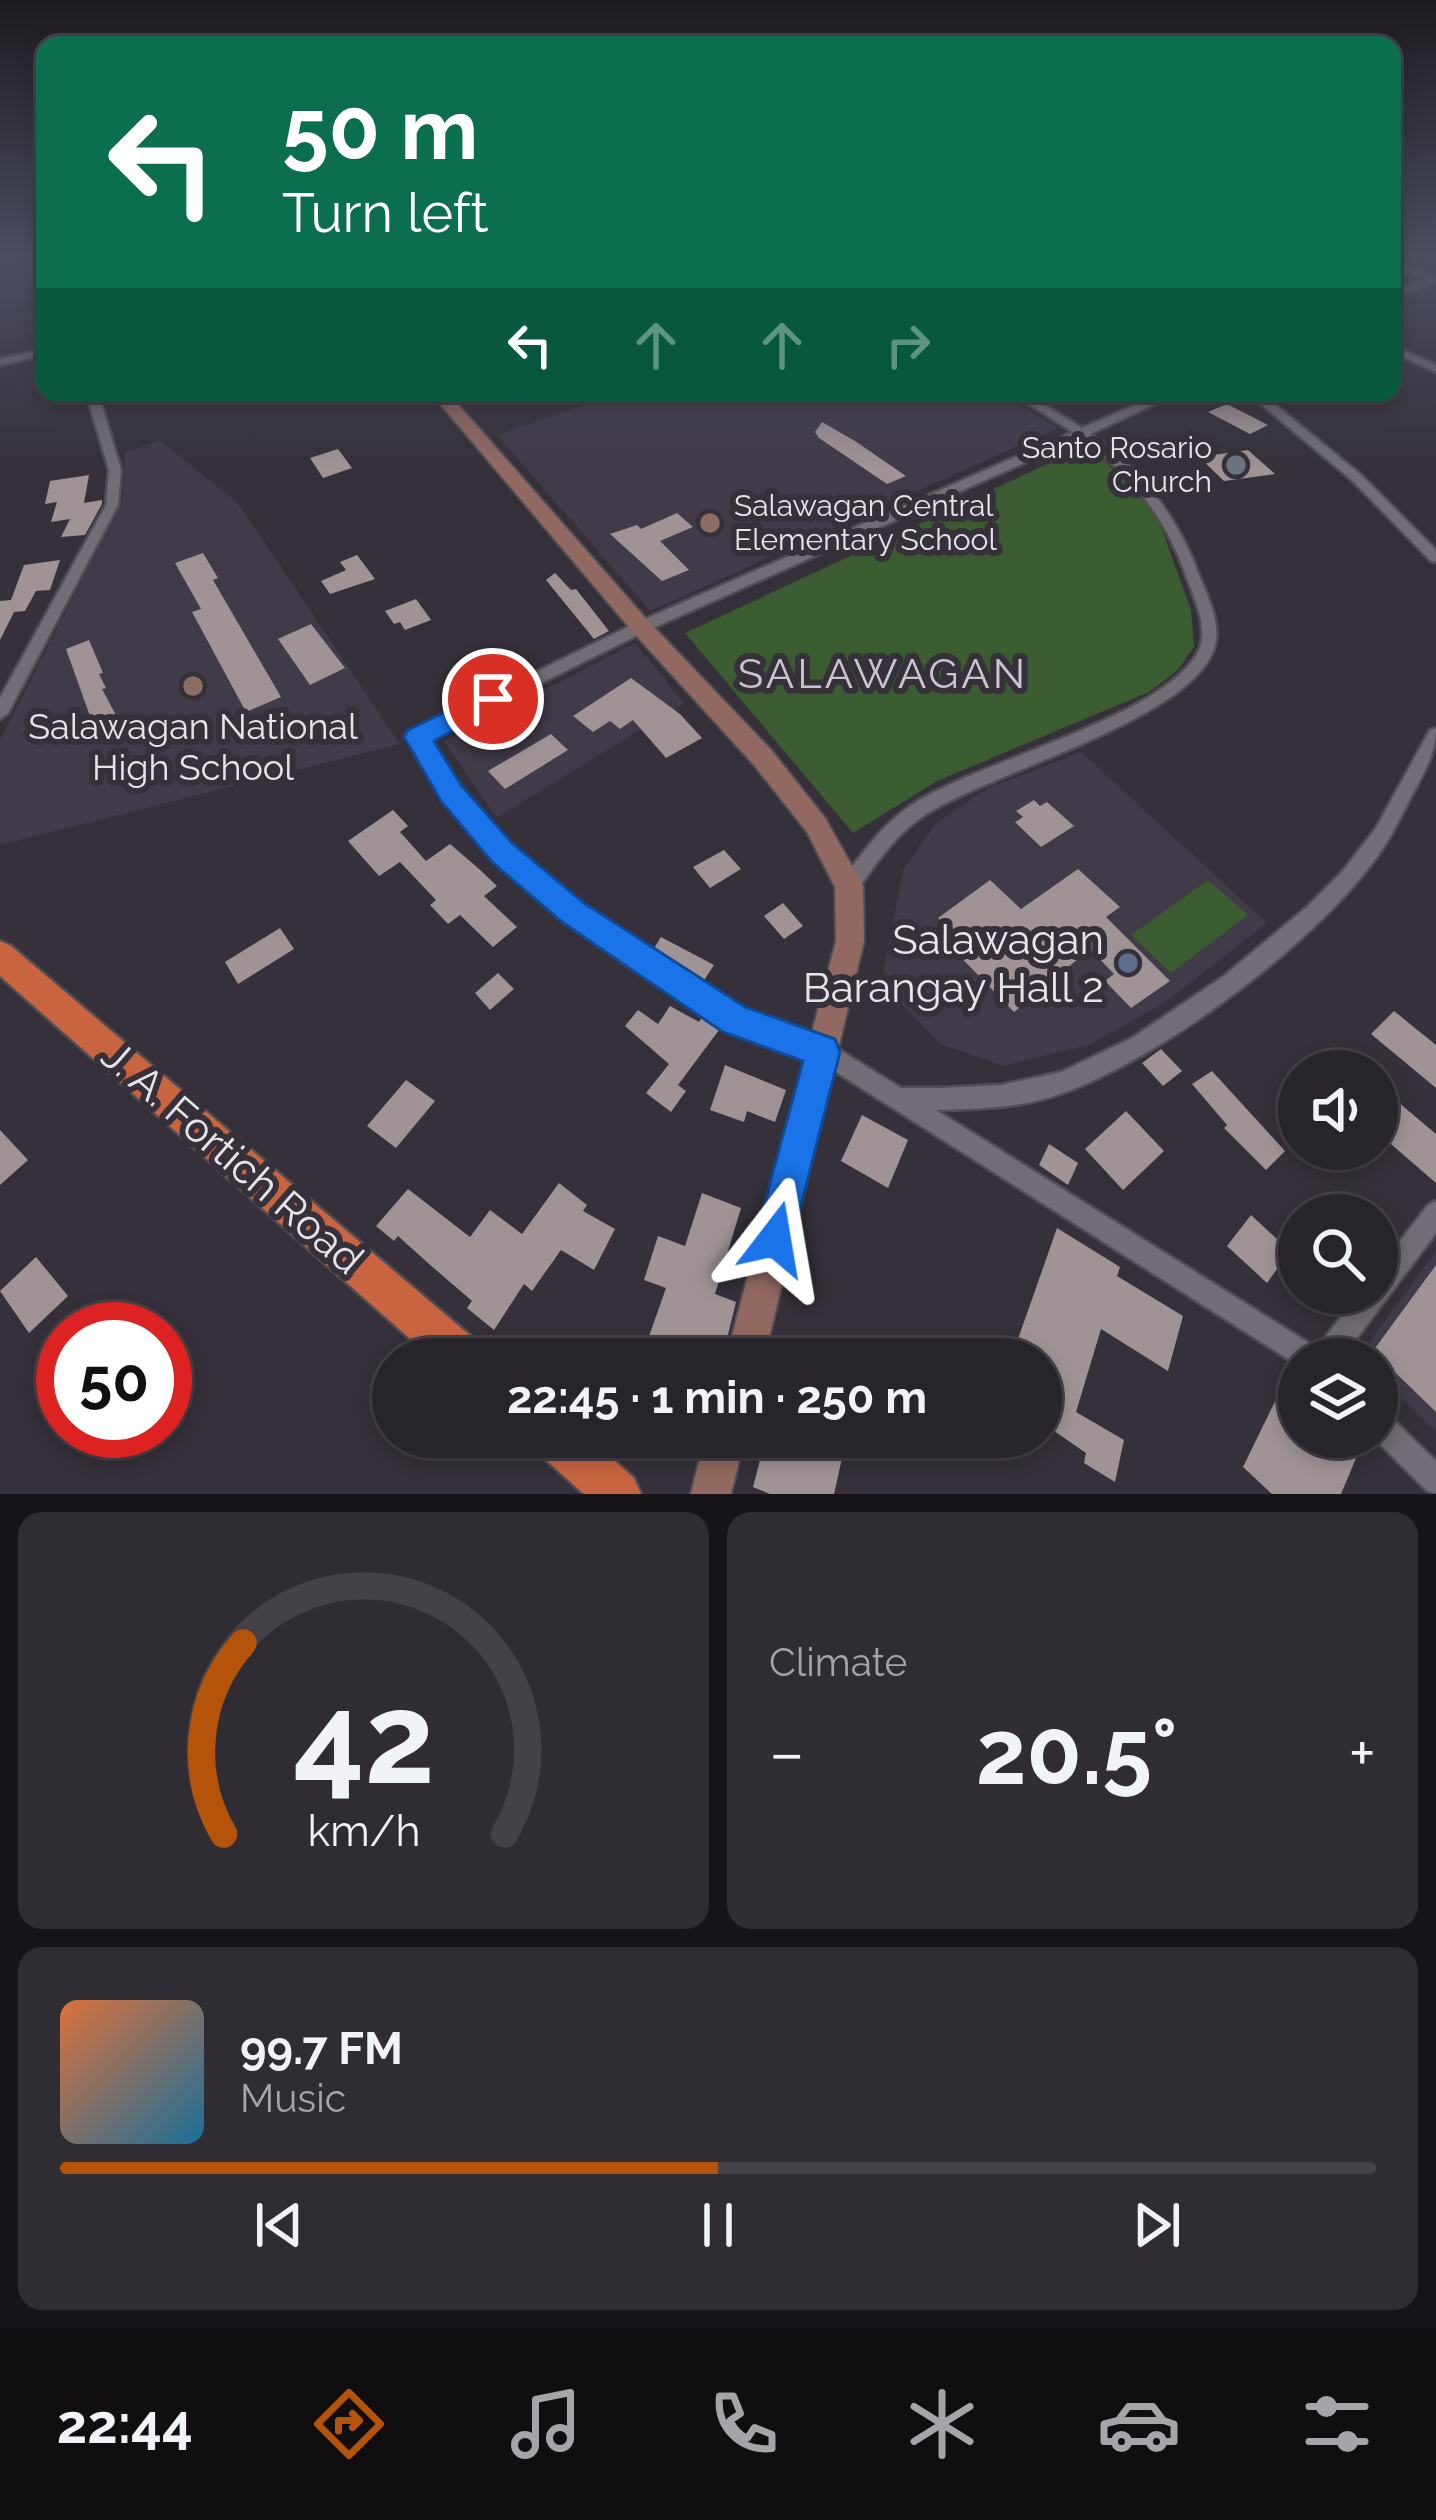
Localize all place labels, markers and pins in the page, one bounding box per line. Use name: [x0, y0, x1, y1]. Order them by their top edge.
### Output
place label: Santo Rosario Church: [1022, 430, 1212, 499]
marker: Santo Rosario Church: [1223, 452, 1249, 478]
place label: Salawagan Central Elementary School: [734, 488, 997, 557]
marker: Salawagan Central Elementary School: [697, 510, 723, 536]
pin: [442, 648, 544, 750]
marker: Salawagan National High School: [180, 673, 206, 699]
place label: Salawagan National High School: [28, 705, 358, 788]
place label: Salawagan Barangay Hall 2: [803, 915, 1104, 1012]
marker: Salawagan Barangay Hall 2: [1115, 950, 1141, 976]

